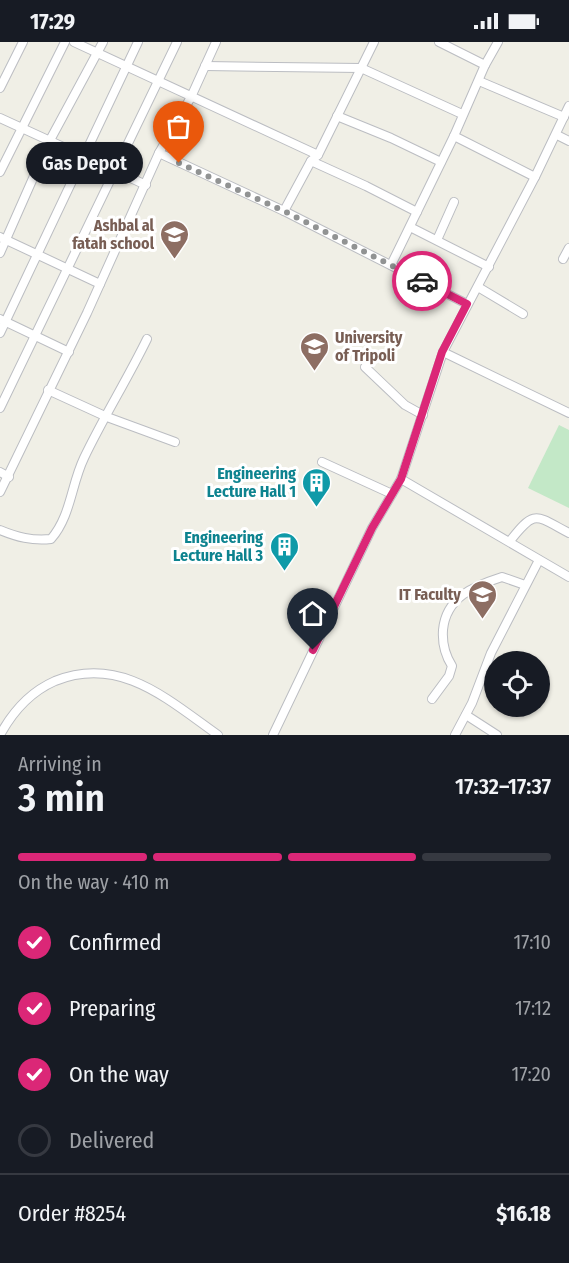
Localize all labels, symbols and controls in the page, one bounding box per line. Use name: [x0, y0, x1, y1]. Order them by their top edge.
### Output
text: 17:29: [30, 8, 75, 35]
pin: [153, 101, 204, 163]
icon: bag: [162, 110, 195, 143]
callout: Gas Depot: [26, 142, 143, 184]
text: Gas Depot: [42, 151, 127, 175]
place label: Ashbal al fatah school: [72, 216, 155, 253]
school or university icon: Ashbal al fatah school: [159, 218, 191, 260]
courier: [392, 251, 452, 311]
icon: car: [406, 265, 439, 298]
place label: University of Tripoli: [335, 328, 403, 365]
school or university icon: University of Tripoli: [298, 330, 330, 372]
place label: Engineering Lecture Hall 1: [207, 464, 296, 501]
building icon: Engineering Lecture Hall 1: [301, 466, 333, 508]
place label: Engineering Lecture Hall 3: [173, 528, 263, 565]
building icon: Engineering Lecture Hall 3: [268, 530, 300, 572]
school or university icon: IT Faculty: [466, 578, 498, 620]
place label: IT Faculty: [399, 585, 461, 604]
pin: [287, 588, 338, 650]
icon: home: [296, 597, 329, 630]
map controls: [484, 651, 550, 717]
button: locate: [484, 651, 550, 717]
text: Arriving in: [18, 752, 102, 776]
text: 17:32–17:37: [455, 773, 551, 800]
text: 3 min: [18, 775, 105, 821]
text: On the way · 410 m: [18, 870, 169, 894]
icon: check: [18, 926, 51, 959]
text: Confirmed: [69, 929, 162, 956]
text: 17:10: [513, 930, 551, 954]
icon: check: [18, 992, 51, 1025]
text: Preparing: [69, 995, 155, 1022]
text: 17:12: [515, 996, 551, 1020]
icon: check: [18, 1058, 51, 1091]
text: On the way: [69, 1061, 169, 1088]
text: 17:20: [512, 1062, 551, 1086]
text: Delivered: [69, 1127, 154, 1154]
text: Order #8254: [18, 1200, 126, 1227]
text: $16.18: [496, 1200, 551, 1227]

